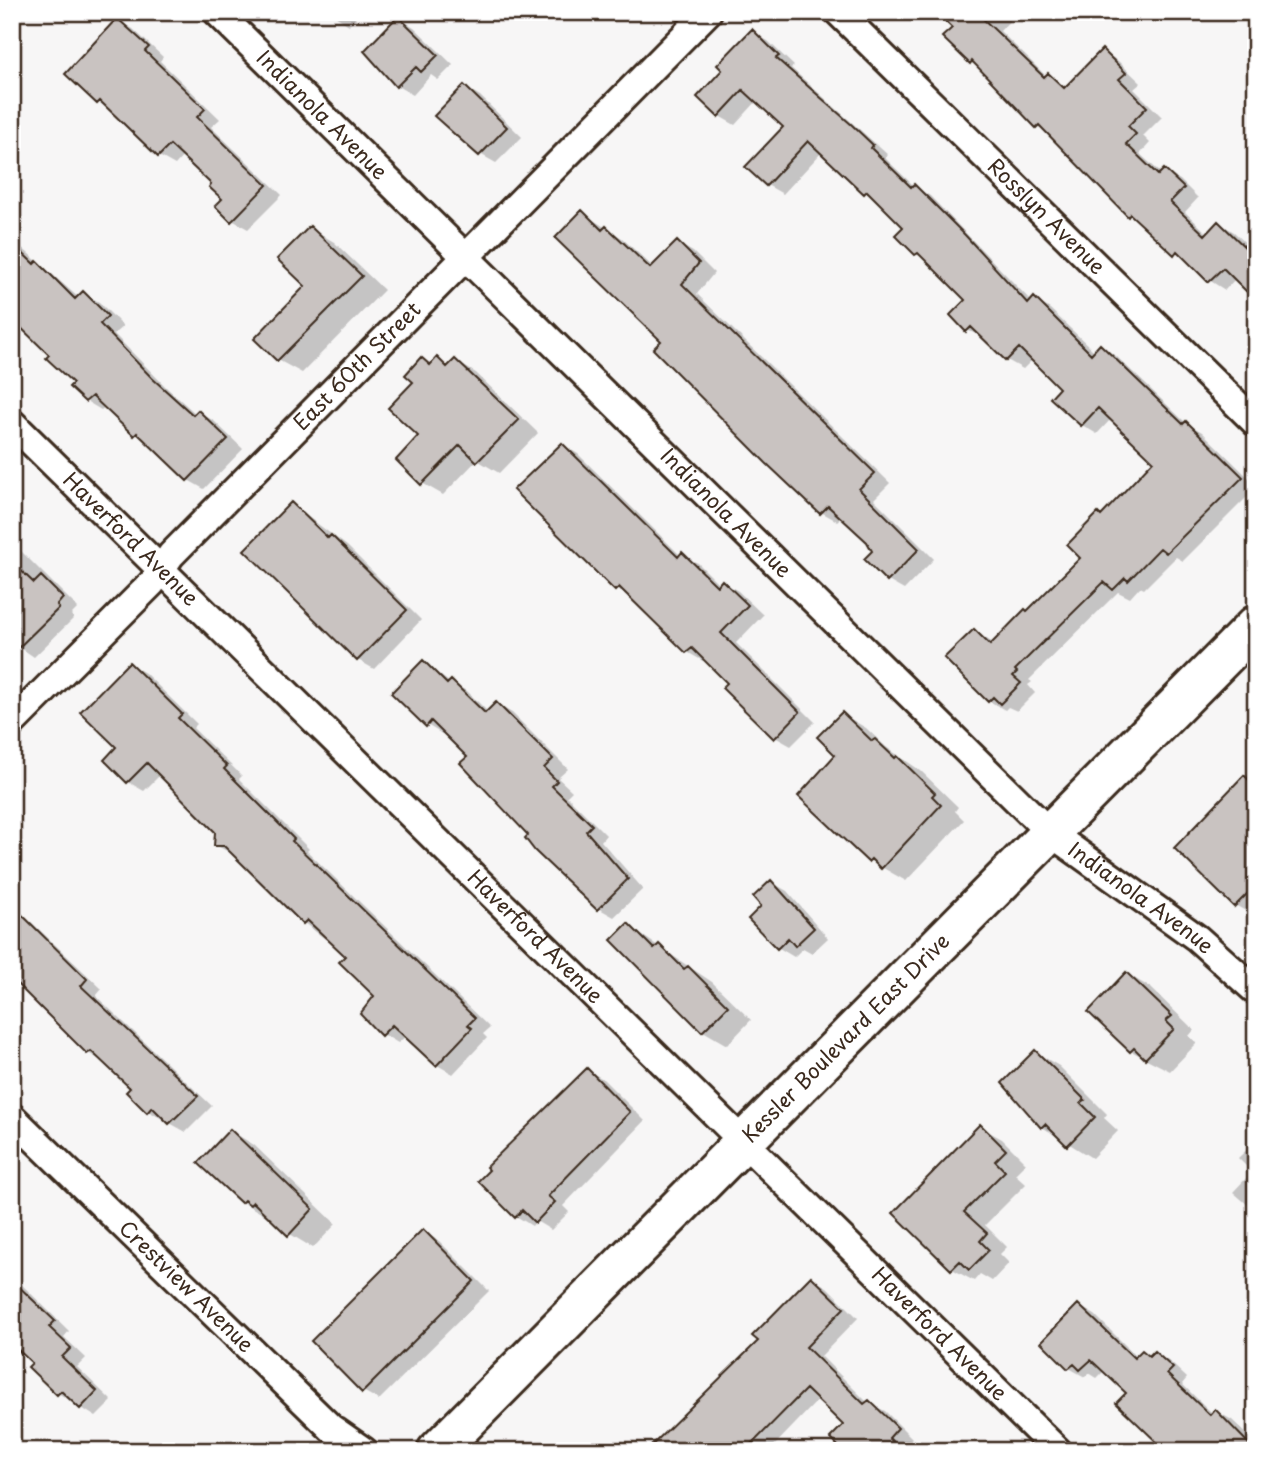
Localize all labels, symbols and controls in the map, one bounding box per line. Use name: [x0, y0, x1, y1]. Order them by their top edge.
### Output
street label: Indianola Avenue: [250, 42, 396, 186]
street label: Rosslyn Avenue: [981, 150, 1114, 281]
street label: East 60th Street: [285, 293, 427, 437]
street label: Indianola Avenue: [654, 440, 800, 584]
street label: Haverford Avenue: [57, 464, 207, 612]
street label: Indianola Avenue: [1062, 833, 1222, 960]
street label: Haverford Avenue: [461, 861, 611, 1010]
street label: Kessler Boulevard East Drive: [733, 925, 956, 1149]
street label: Crestview Avenue: [113, 1212, 262, 1359]
street label: Haverford Avenue: [865, 1259, 1016, 1407]

